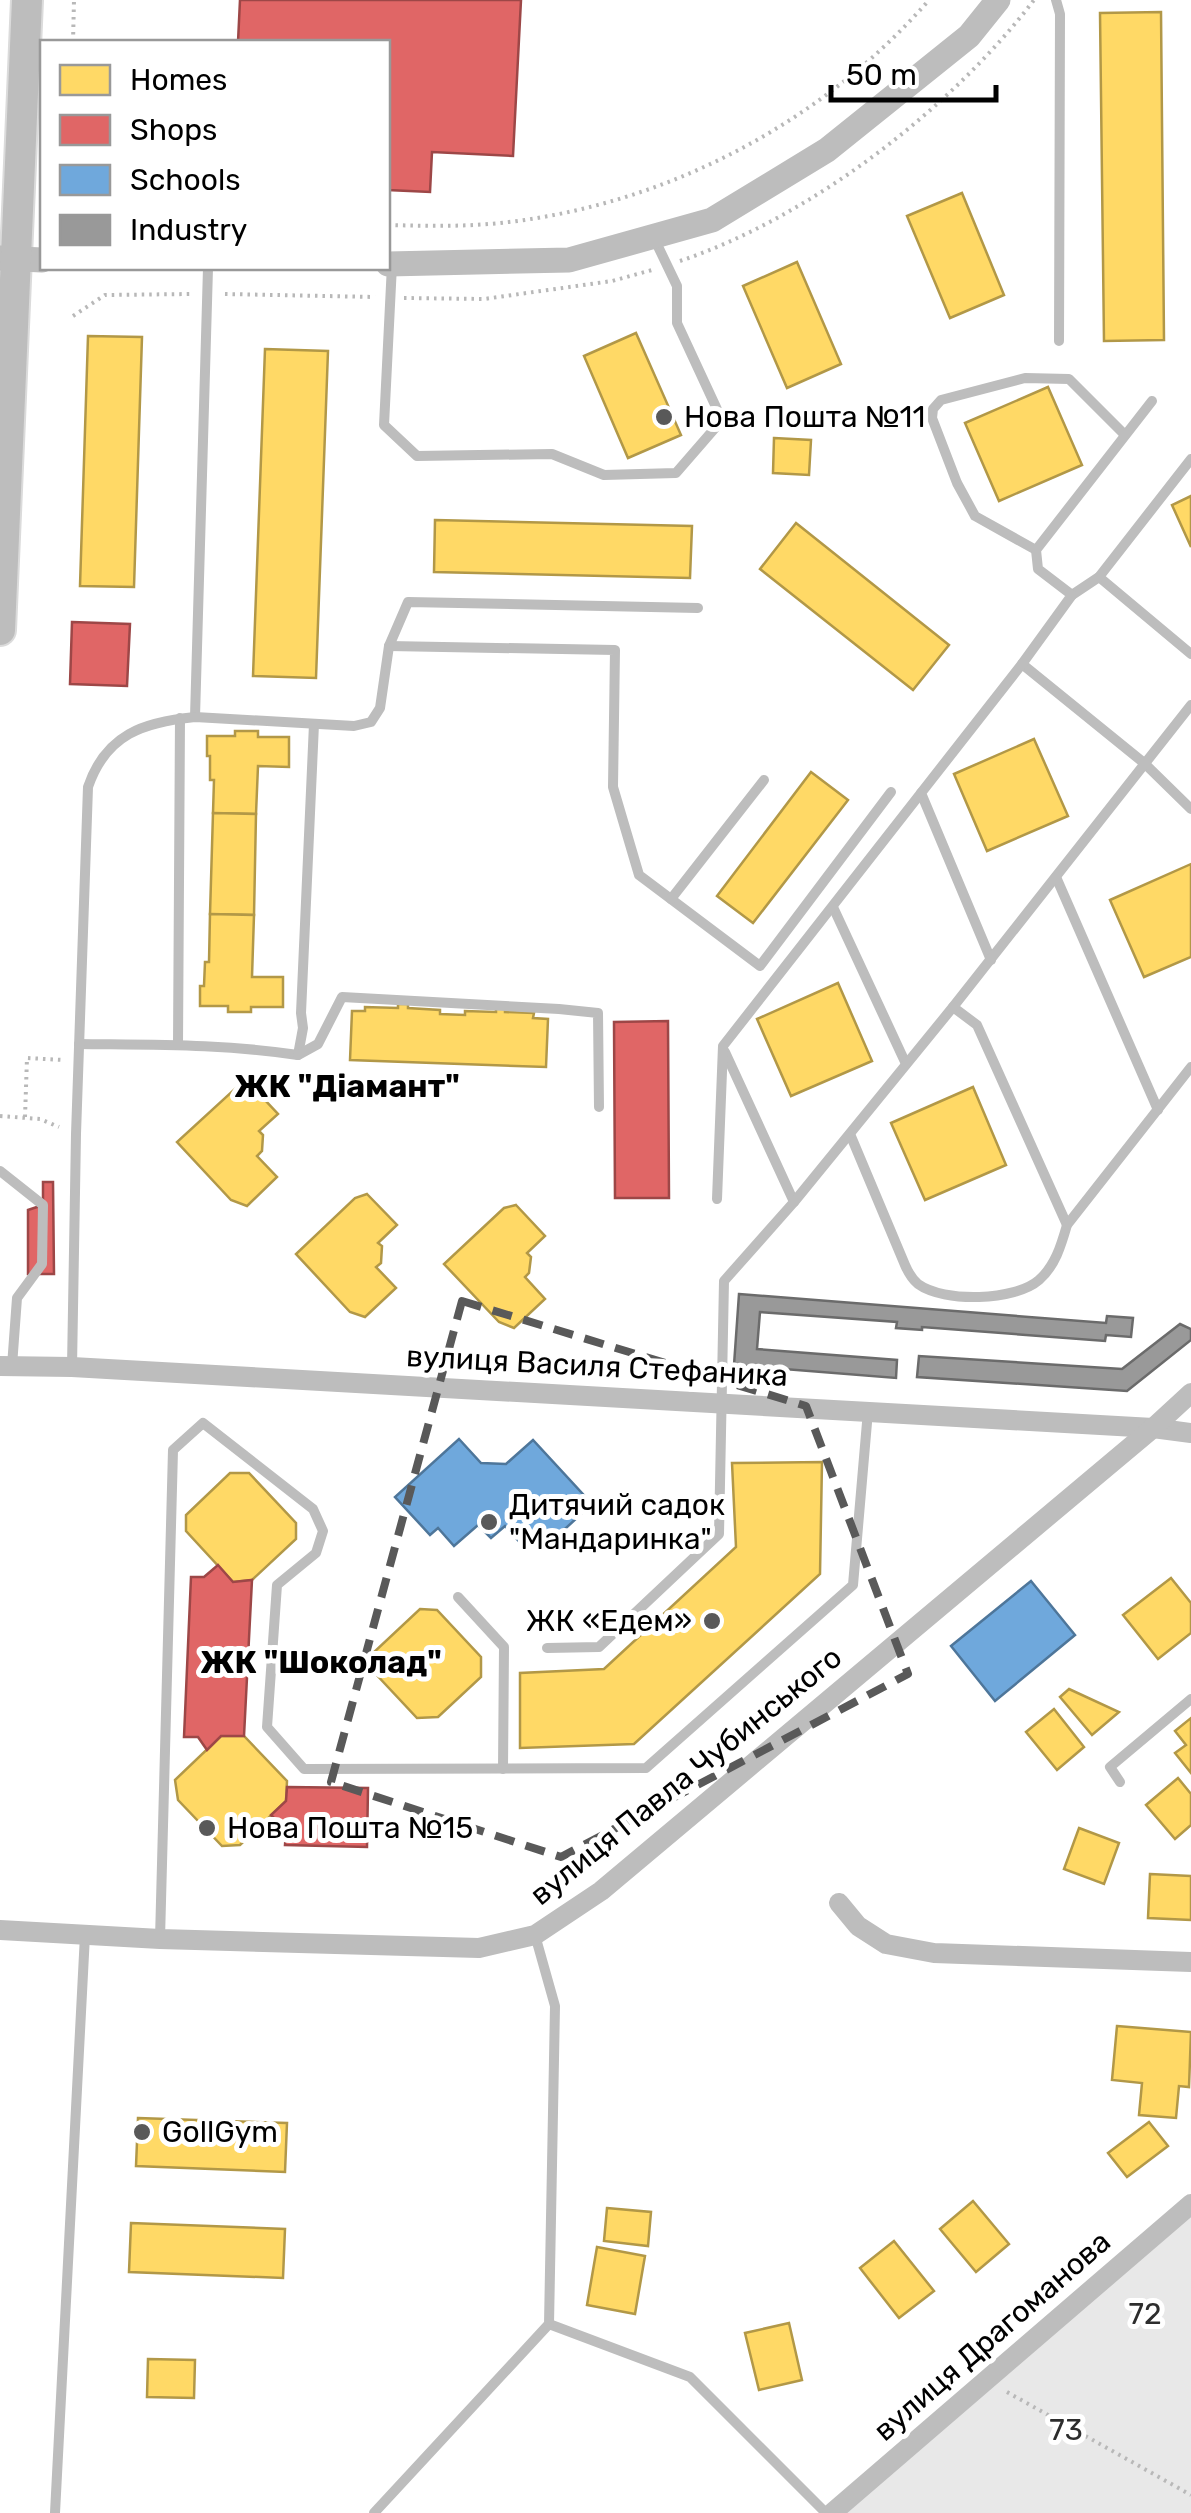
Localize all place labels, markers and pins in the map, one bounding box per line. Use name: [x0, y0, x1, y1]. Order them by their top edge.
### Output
place label: Нова Пошта №11: [684, 399, 925, 435]
marker: Нова Пошта №11: [653, 406, 675, 428]
place label: Дитячий садок "Мандаринка": [509, 1487, 725, 1557]
marker: Дитячий садок "Мандаринка": [478, 1511, 500, 1533]
place label: ЖК «Едем»: [526, 1603, 692, 1639]
marker: ЖК «Едем»: [701, 1610, 723, 1632]
place label: Нова Пошта №15: [227, 1810, 473, 1846]
marker: Нова Пошта №15: [196, 1817, 218, 1839]
place label: GollGym: [162, 2114, 278, 2150]
marker: GollGym: [131, 2121, 153, 2143]

